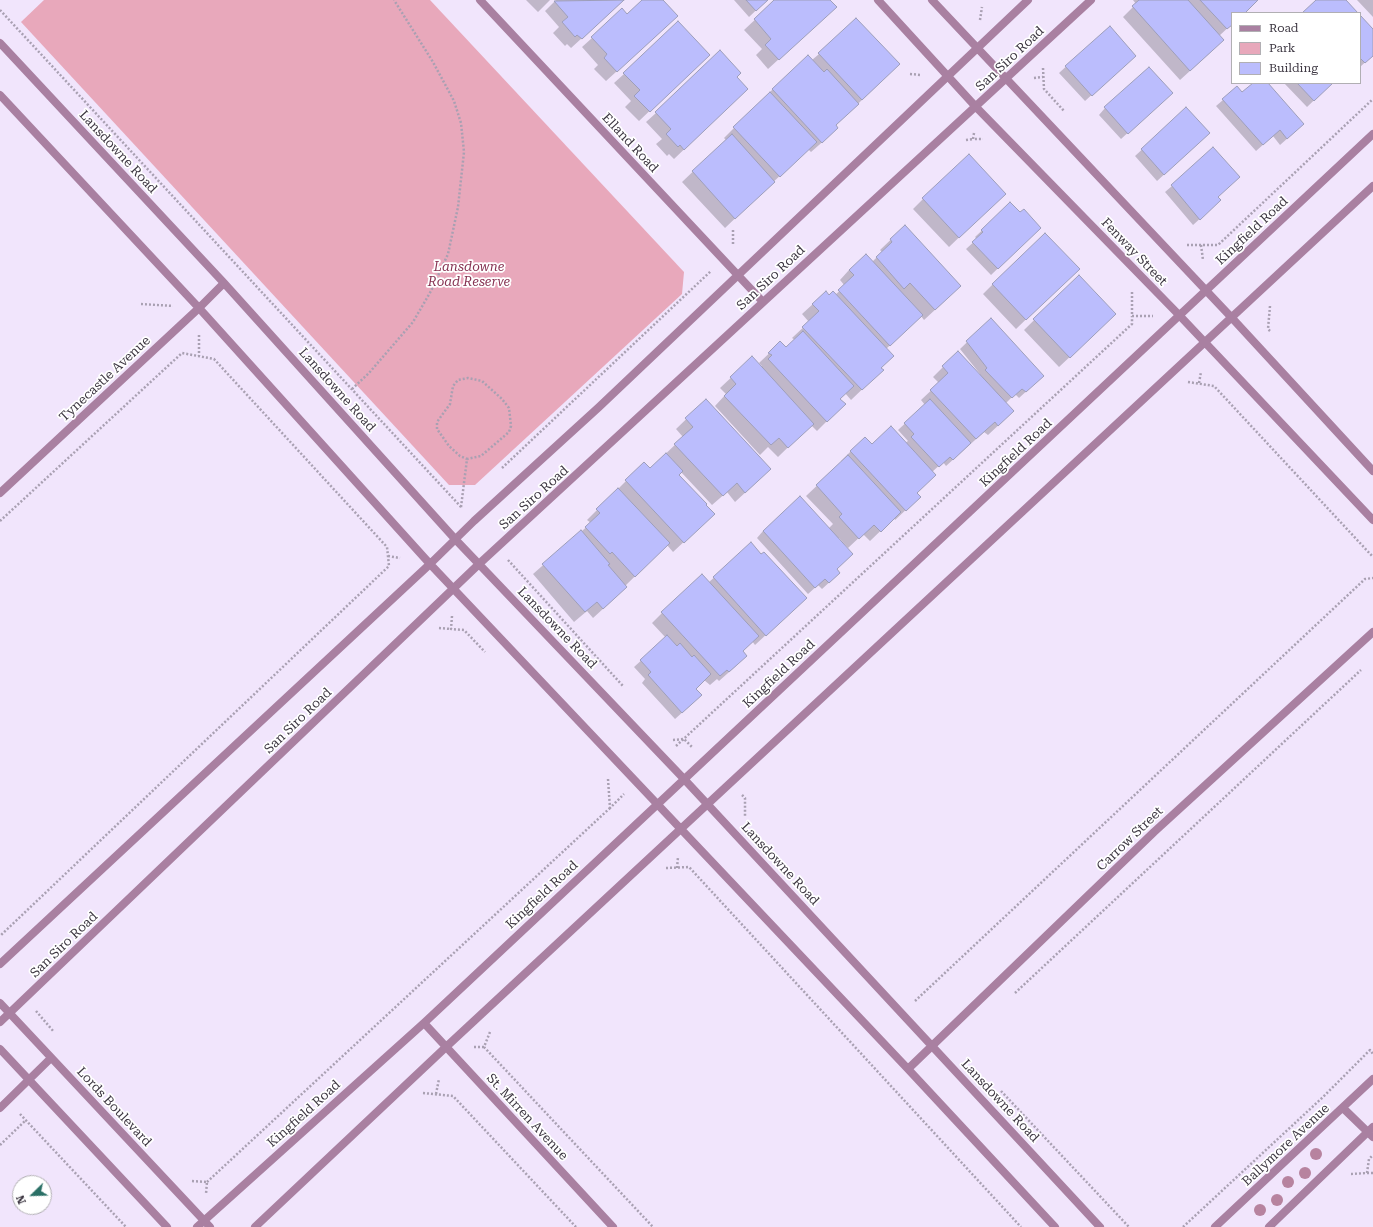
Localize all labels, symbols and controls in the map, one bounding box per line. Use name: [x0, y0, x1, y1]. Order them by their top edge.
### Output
legend: [1231, 12, 1361, 84]
text: Road: [1269, 21, 1298, 35]
street label: San Siro Road: [973, 23, 1047, 95]
text: Park: [1269, 41, 1295, 55]
text: Building: [1269, 61, 1318, 75]
street label: Lansdowne Road: [76, 107, 160, 197]
street label: Elland Road: [599, 110, 661, 176]
street label: Kingfield Road: [1213, 194, 1291, 268]
street label: Fenway Street: [1098, 215, 1170, 289]
street label: San Siro Road: [734, 242, 808, 314]
park label: Lansdowne Road Reserve: [428, 259, 510, 290]
street label: Tynecastle Avenue: [56, 333, 154, 425]
street label: Lansdowne Road: [295, 345, 379, 435]
street label: Kingfield Road: [977, 416, 1055, 490]
street label: San Siro Road: [496, 463, 572, 533]
street label: Lansdowne Road: [514, 584, 600, 672]
street label: Kingfield Road: [740, 637, 818, 711]
street label: San Siro Road: [261, 685, 335, 757]
street label: Carrow Street: [1094, 804, 1166, 874]
street label: Lansdowne Road: [738, 819, 822, 909]
street label: Kingfield Road: [503, 858, 581, 932]
street label: San Siro Road: [27, 909, 101, 981]
street label: Lansdowne Road: [958, 1056, 1042, 1146]
street label: Lords Boulevard: [73, 1064, 155, 1150]
street label: St. Mirren Avenue: [483, 1071, 571, 1163]
street label: Kingfield Road: [264, 1077, 344, 1151]
street label: Ballymore Avenue: [1239, 1101, 1333, 1189]
north arrow: [12, 1175, 52, 1215]
text: N: [14, 1193, 29, 1206]

